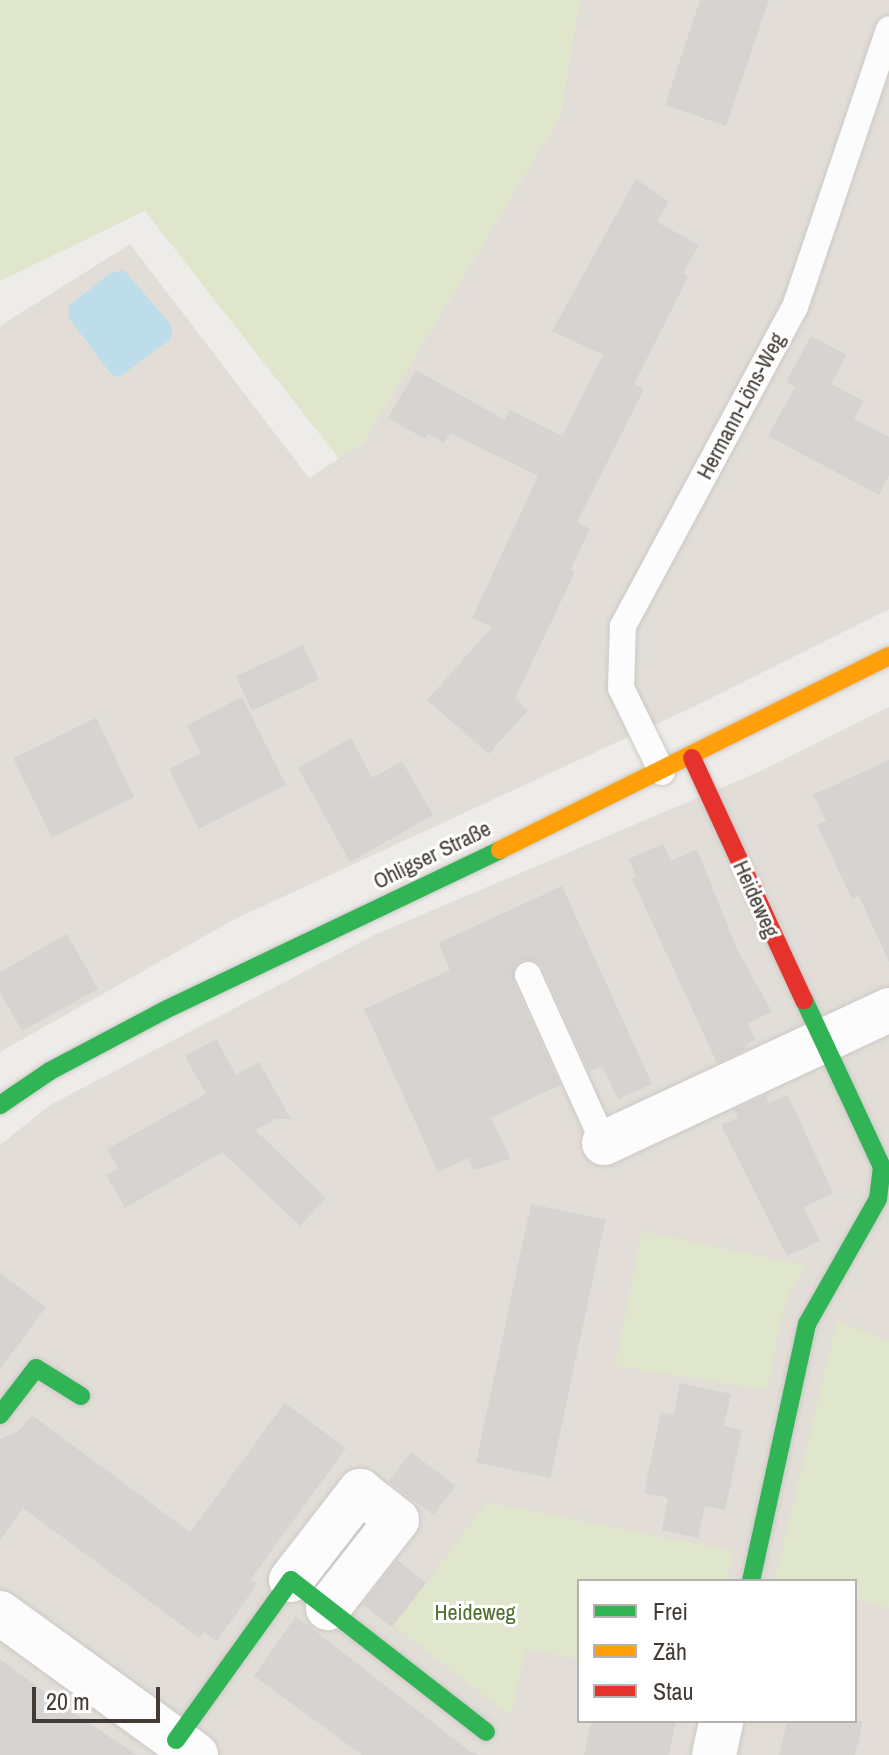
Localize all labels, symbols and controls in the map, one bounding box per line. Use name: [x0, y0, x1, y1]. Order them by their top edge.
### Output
street label: Hermann-Löns-Weg: [691, 328, 791, 484]
street label: Ohligser Straße: [369, 815, 495, 895]
street label: Heideweg: [727, 857, 785, 941]
legend: [577, 1579, 857, 1723]
text: Frei: [653, 1595, 688, 1627]
park label: Heideweg: [434, 1600, 516, 1626]
text: Zäh: [653, 1635, 687, 1667]
scale bar: [36, 1671, 164, 1721]
text: Stau: [653, 1675, 694, 1707]
text: 20 m: [46, 1685, 90, 1717]

